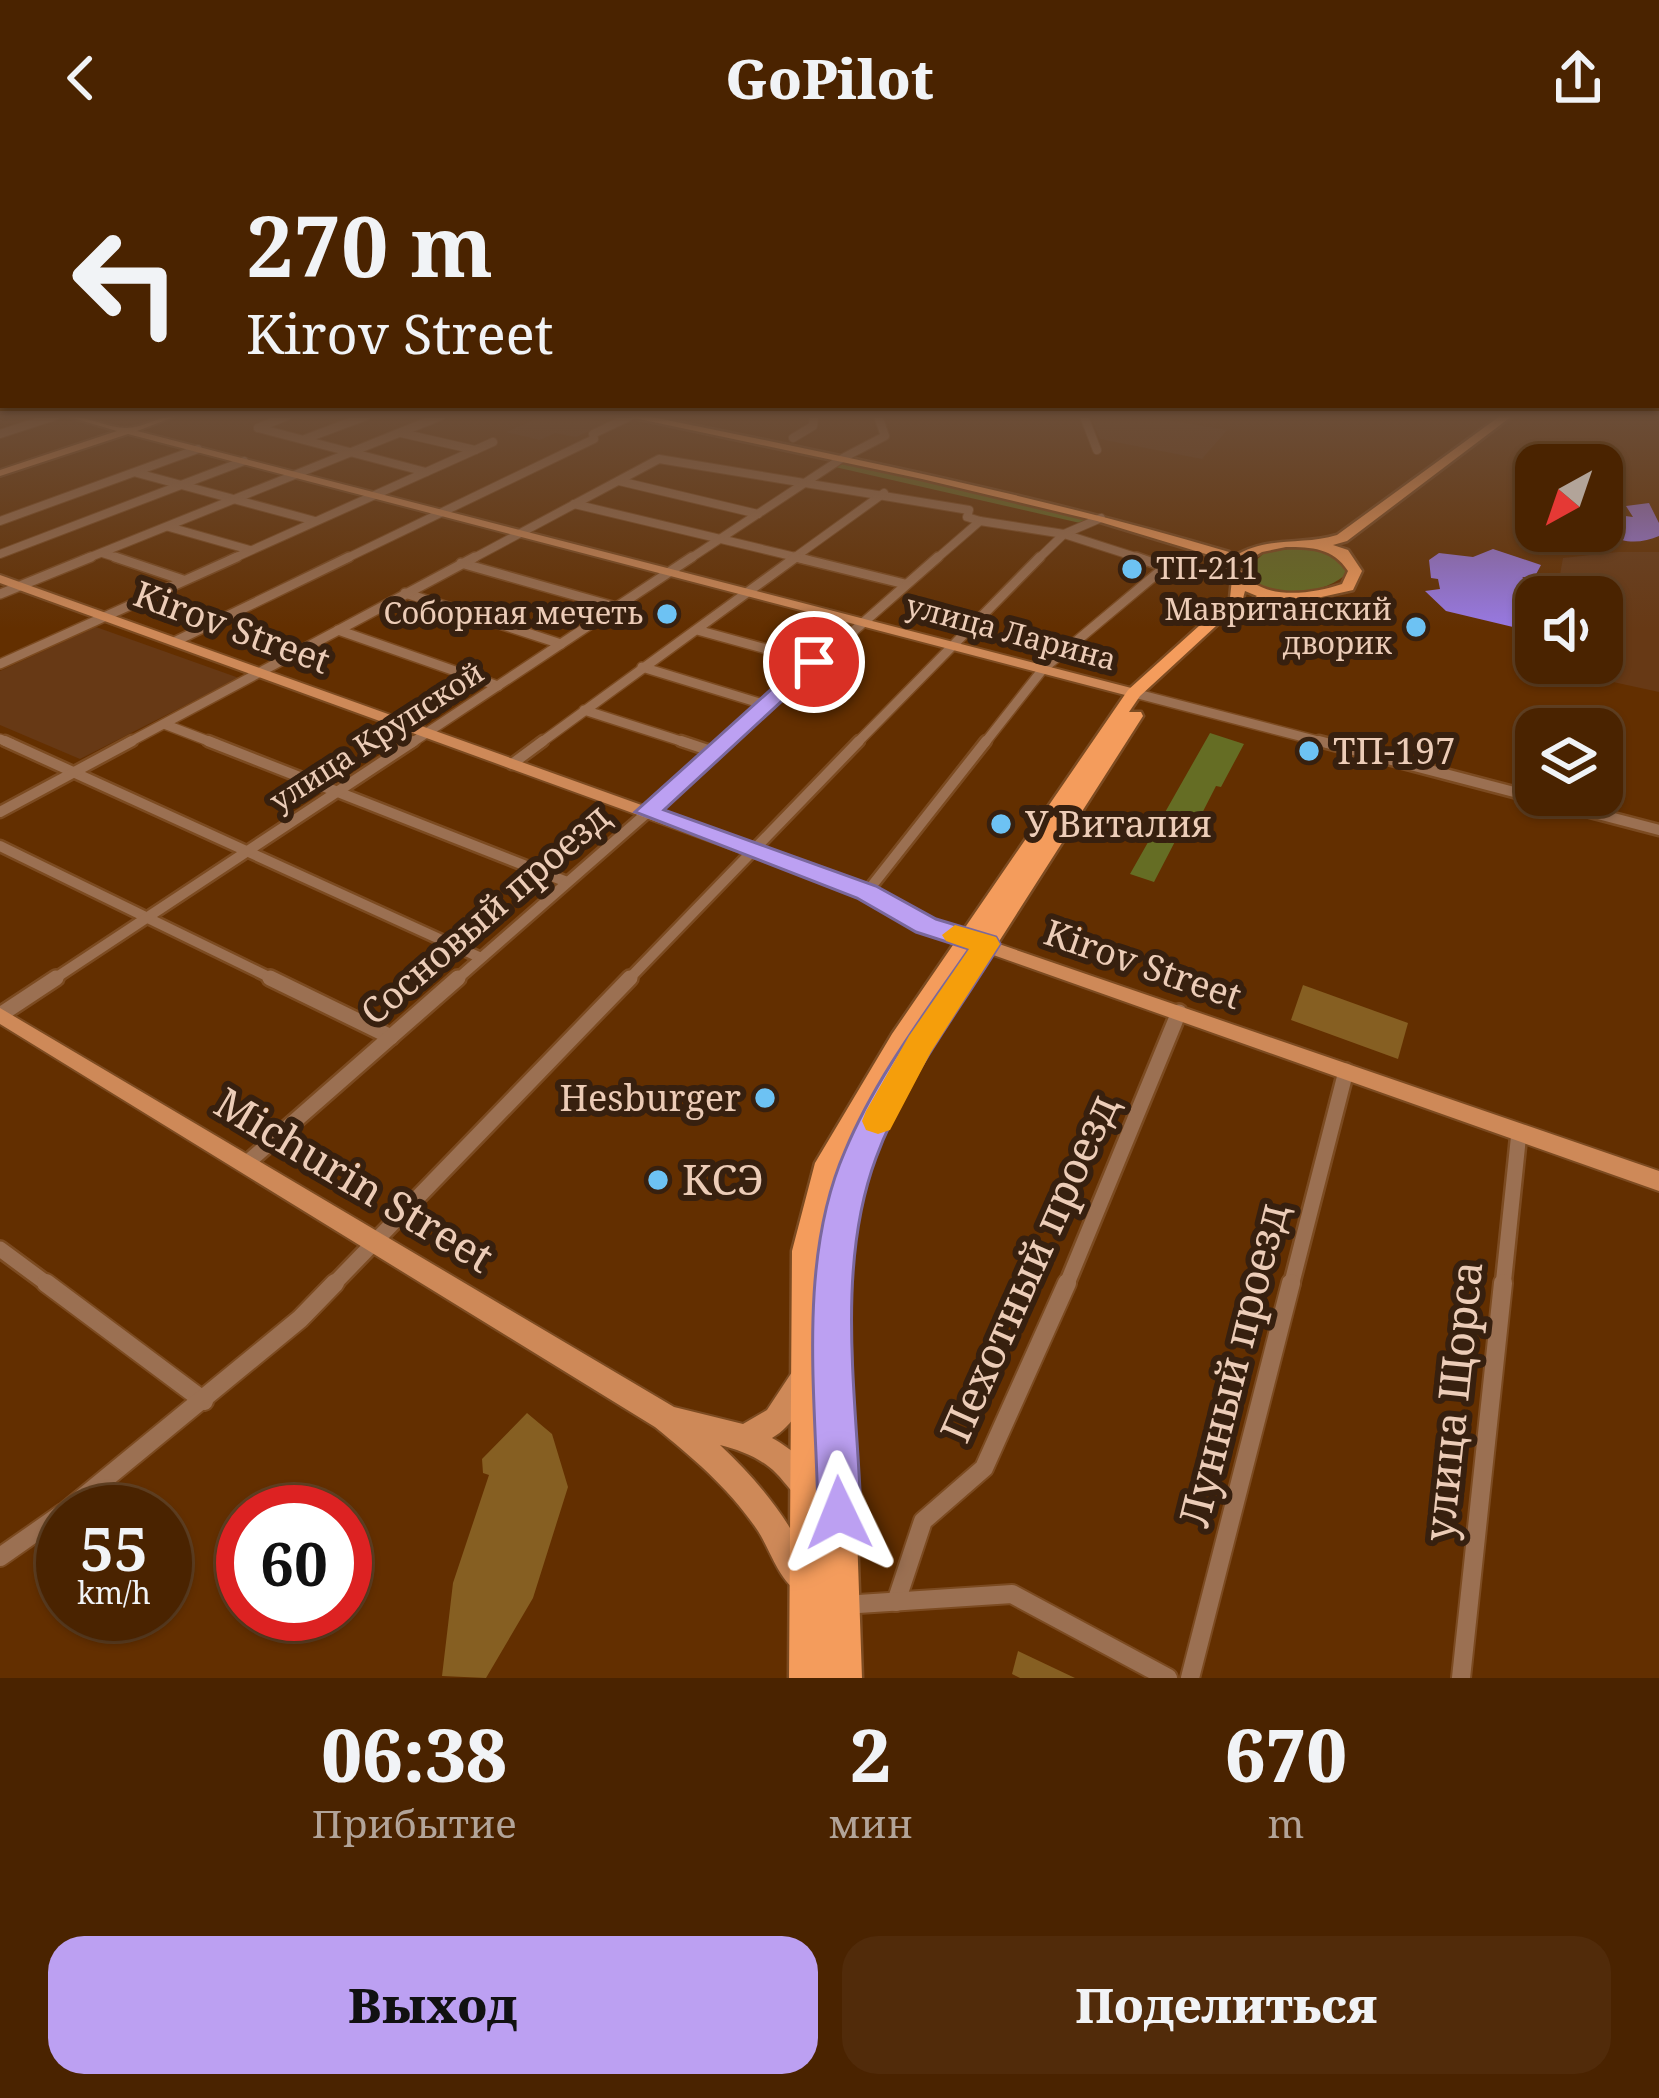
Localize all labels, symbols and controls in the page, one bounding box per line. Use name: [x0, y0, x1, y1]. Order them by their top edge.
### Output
text: GoPilot: [725, 41, 934, 115]
icon: back: [48, 45, 114, 111]
icon: share: [1545, 45, 1611, 111]
text: 270 m: [246, 187, 493, 302]
icon: left: [48, 204, 204, 360]
text: Kirov Street: [246, 296, 554, 370]
north arrow: [1515, 444, 1623, 552]
map controls: [1515, 444, 1623, 816]
place label: ТП-211: [1156, 547, 1258, 588]
marker: ТП-211: [1119, 556, 1145, 582]
street label: Kirov Street: [127, 568, 337, 685]
button: sound: [1515, 576, 1623, 684]
street label: улица Ларина: [902, 584, 1121, 679]
place label: Мавританский дворик: [1164, 588, 1392, 663]
place label: Cоборная мечеть: [383, 592, 643, 633]
marker: Cоборная мечеть: [654, 601, 680, 627]
pin: [763, 611, 865, 713]
marker: Мавританский дворик: [1403, 614, 1429, 640]
icon: arrive: [781, 629, 847, 695]
street label: улица Крупской: [261, 651, 491, 820]
button: layers: [1515, 708, 1623, 816]
place label: ТП-197: [1333, 726, 1455, 775]
marker: ТП-197: [1296, 738, 1322, 764]
street label: Сосновый проезд: [350, 792, 619, 1035]
place label: У Виталия: [1025, 799, 1212, 848]
marker: У Виталия: [988, 811, 1014, 837]
street label: Kirov Street: [1038, 907, 1248, 1020]
street label: Michurin Street: [205, 1073, 505, 1284]
place label: Hesburger: [559, 1073, 741, 1122]
street label: Пехотный проезд: [925, 1084, 1130, 1450]
marker: Hesburger: [752, 1085, 778, 1111]
place label: КСЭ: [682, 1150, 764, 1207]
marker: КСЭ: [645, 1167, 671, 1193]
street label: Лунный проезд: [1164, 1197, 1299, 1532]
street label: улица Щорса: [1408, 1258, 1495, 1544]
position arrow: [776, 1450, 902, 1576]
speed limit sign: 60: [216, 1485, 372, 1641]
text: 55: [80, 1507, 148, 1589]
text: km/h: [77, 1572, 151, 1613]
text: 06:38: [321, 1705, 507, 1803]
text: 2: [850, 1705, 891, 1803]
text: 670: [1225, 1705, 1347, 1803]
text: Прибытие: [312, 1796, 516, 1849]
text: мин: [828, 1796, 913, 1849]
text: m: [1267, 1796, 1304, 1849]
button: Выход: [48, 1936, 818, 2074]
button: Поделиться: [842, 1936, 1611, 2074]

